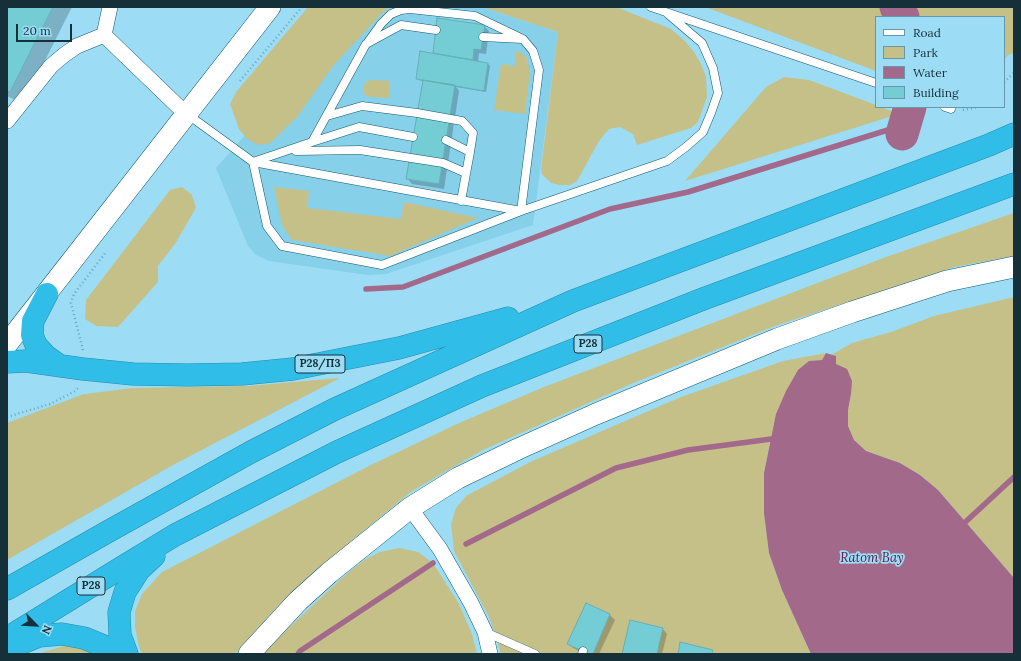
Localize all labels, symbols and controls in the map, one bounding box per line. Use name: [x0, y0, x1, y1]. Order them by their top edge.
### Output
scale bar: [18, 16, 74, 42]
legend: [875, 16, 1005, 108]
text: 20 m: [23, 23, 51, 38]
text: Road: [913, 25, 941, 40]
text: Park: [913, 45, 938, 60]
text: Water: [913, 65, 947, 80]
text: Building: [913, 85, 959, 100]
road number: Р28: [574, 335, 602, 353]
road number: Р28/П3: [295, 355, 345, 373]
water label: Ratom Bay: [840, 550, 904, 566]
road number: Р28: [77, 577, 105, 595]
north arrow: [16, 605, 56, 645]
text: N: [39, 623, 55, 637]

